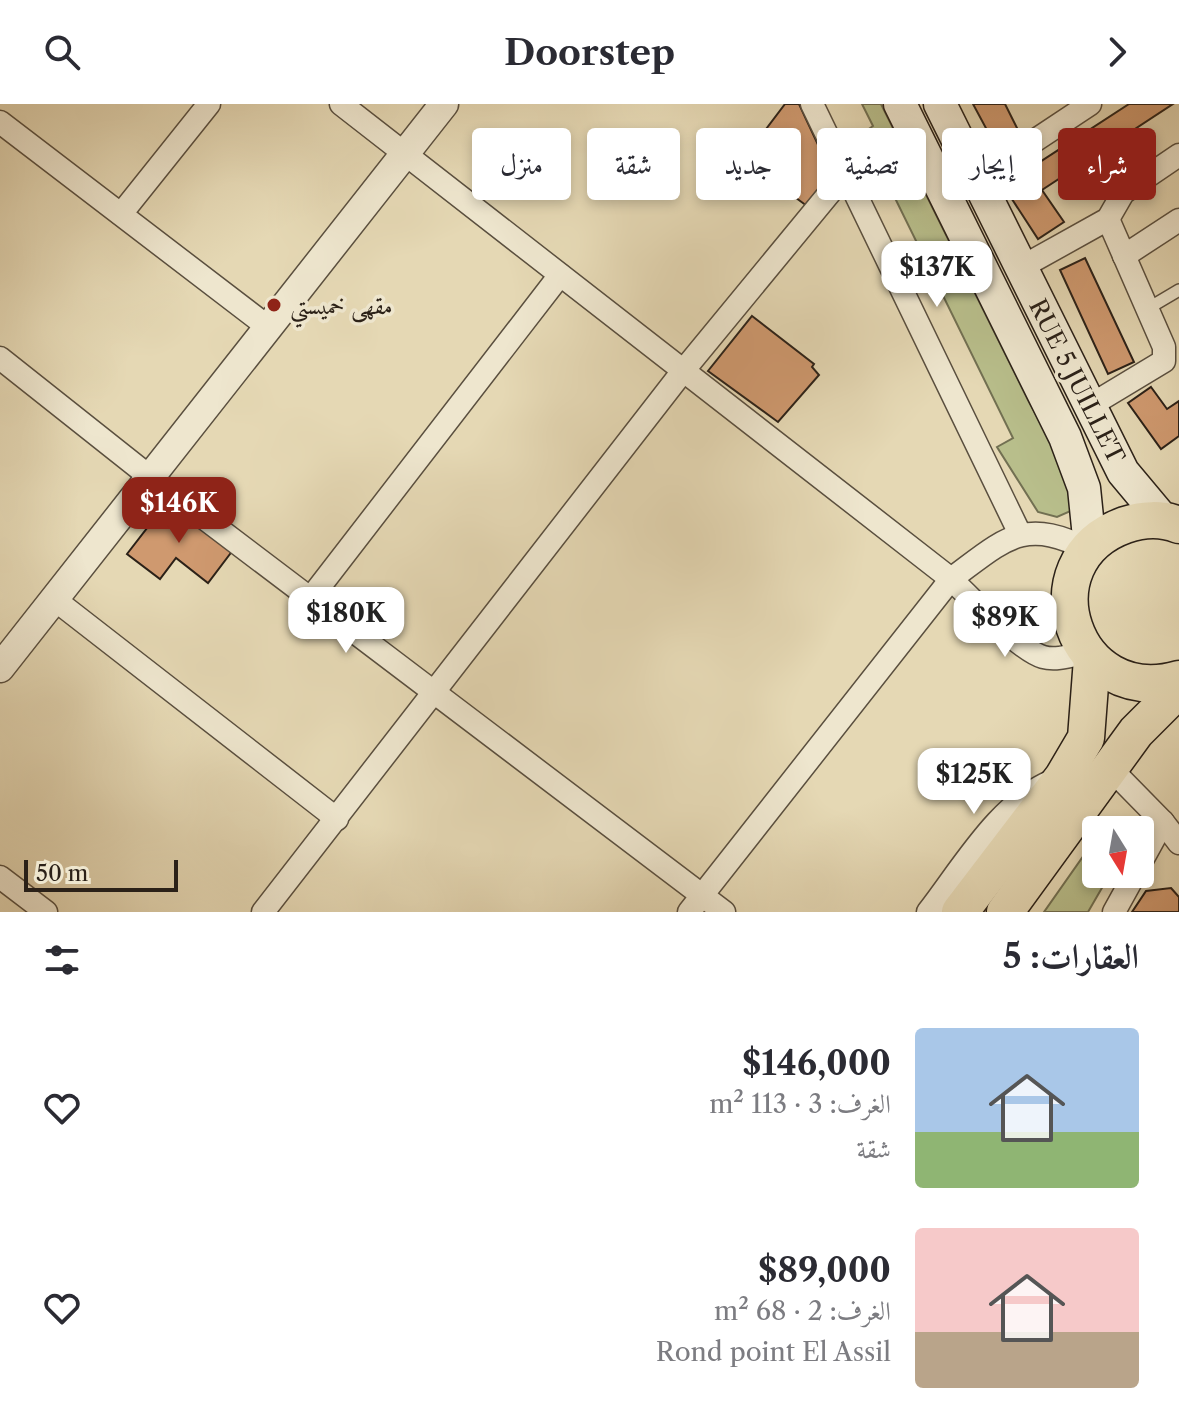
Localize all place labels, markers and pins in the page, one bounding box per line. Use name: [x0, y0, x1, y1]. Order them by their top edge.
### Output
pin: $137K: [881, 241, 993, 309]
place label: مقهى خميستي: [290, 291, 393, 328]
marker: مقهى خميستي: [265, 296, 283, 314]
pin: $146K: [123, 477, 235, 545]
pin: $180K: [290, 587, 402, 655]
pin: $89K: [958, 591, 1052, 659]
pin: $125K: [918, 748, 1030, 816]

